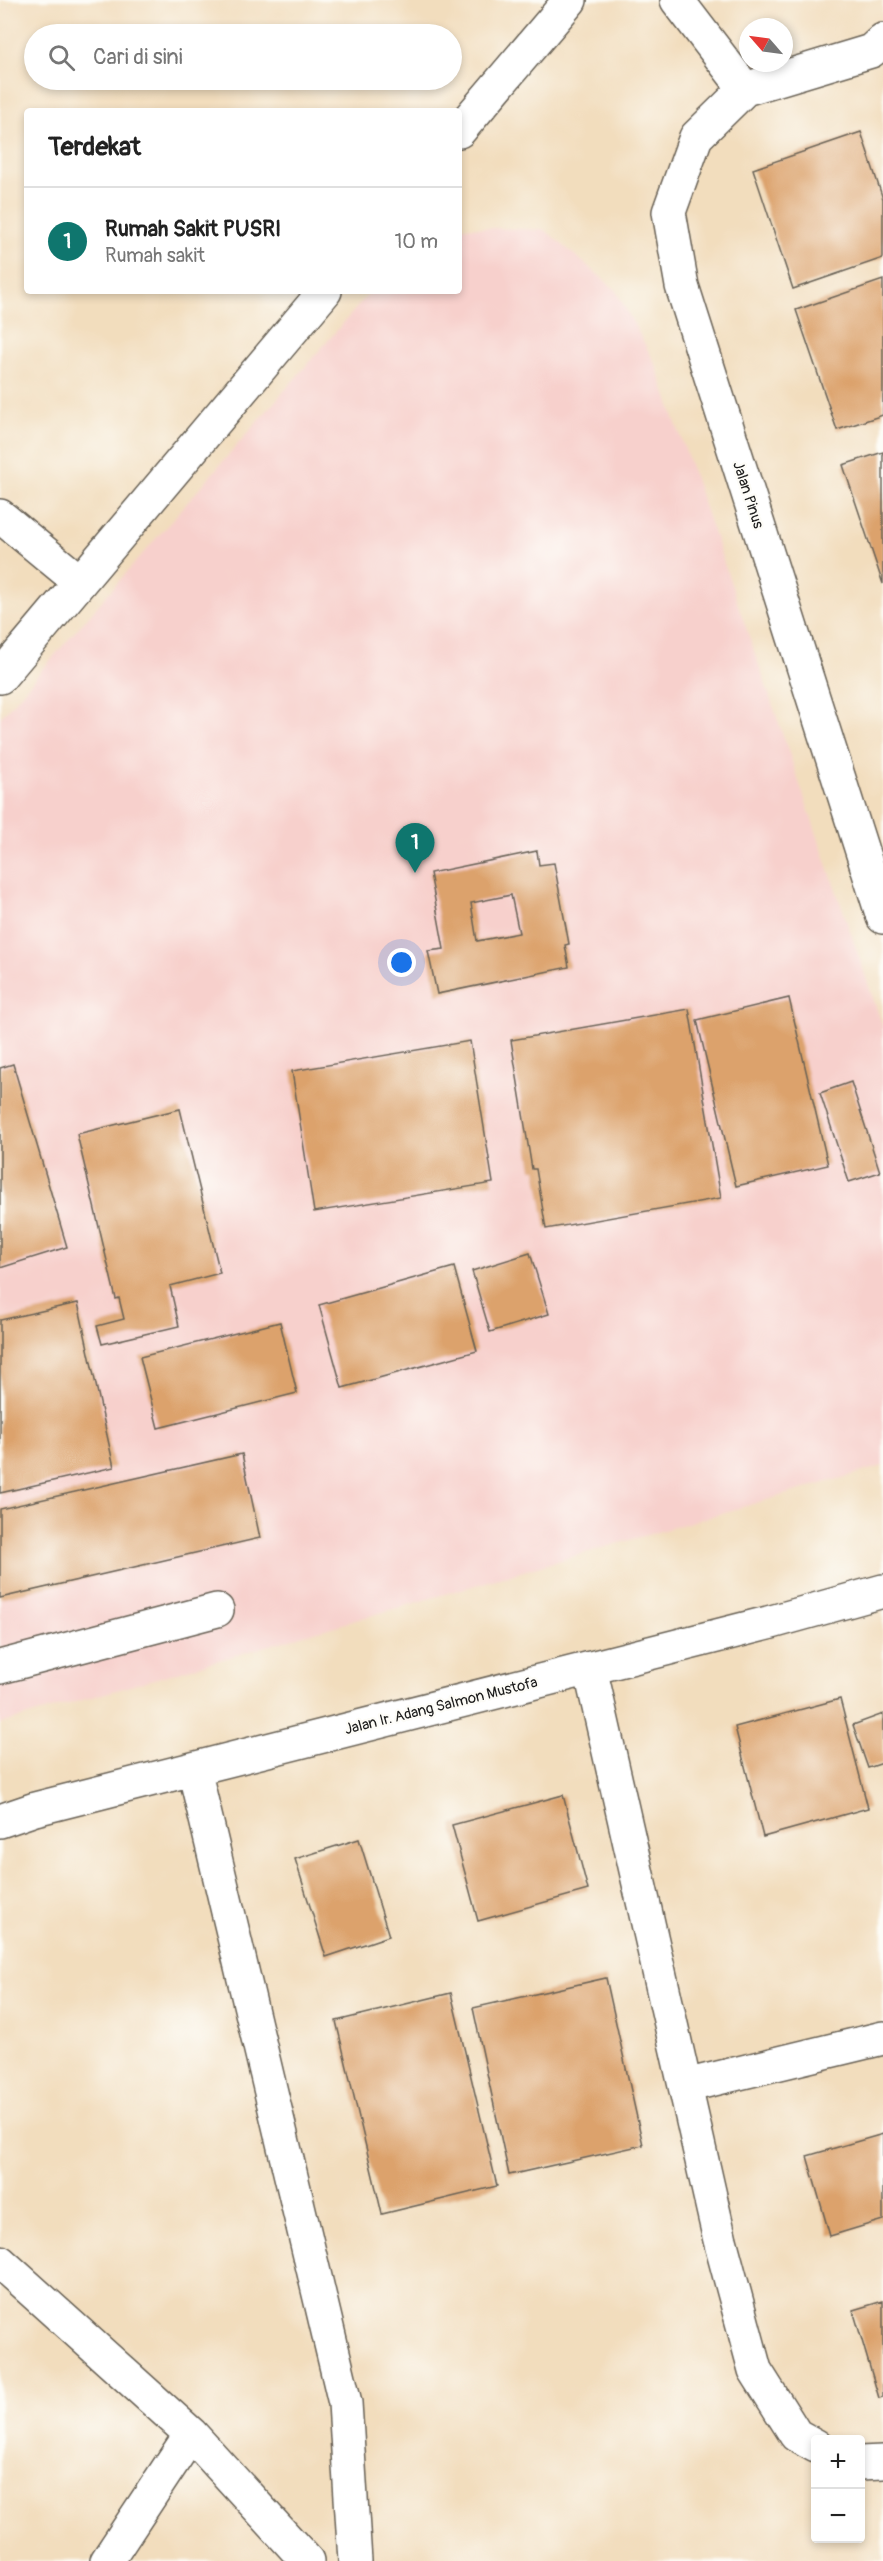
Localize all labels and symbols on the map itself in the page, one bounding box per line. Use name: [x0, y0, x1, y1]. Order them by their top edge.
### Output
north arrow: [739, 18, 793, 72]
street label: Jalan Pinus: [728, 459, 768, 531]
pin: 1: [396, 824, 434, 873]
your location: [387, 948, 416, 977]
street label: Jalan Ir. Adang Salmon Mustofa: [343, 1673, 539, 1739]

